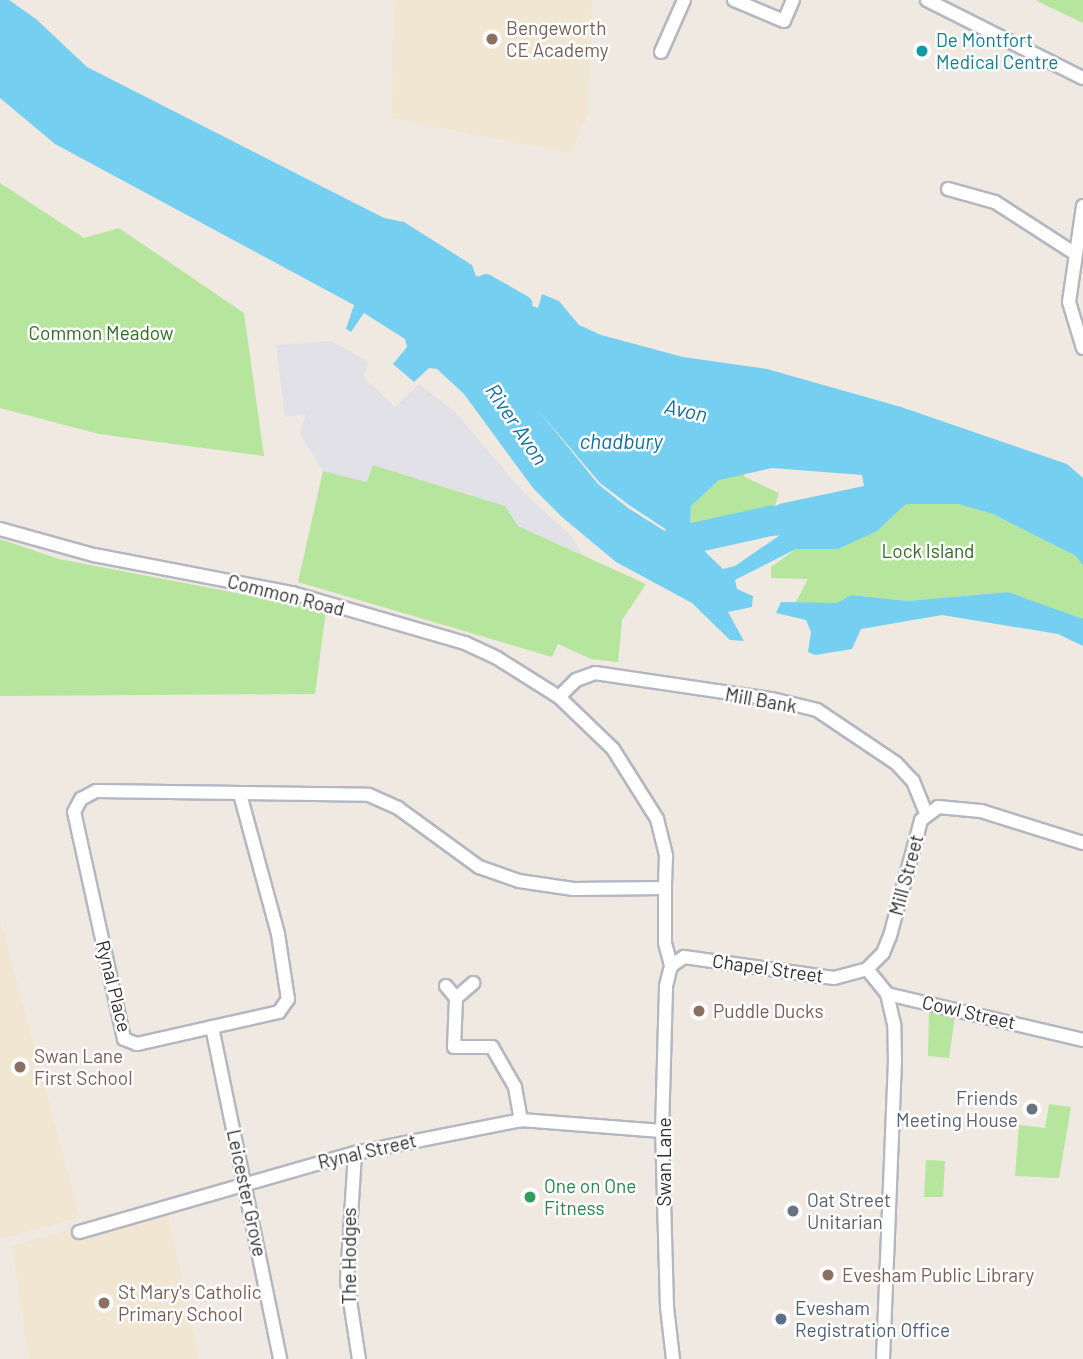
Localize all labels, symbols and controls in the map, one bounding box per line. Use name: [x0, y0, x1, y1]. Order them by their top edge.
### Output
place label: Bengeworth CE Academy: [506, 17, 609, 61]
place label: De Montfort Medical Centre: [936, 29, 1058, 73]
marker: Bengeworth CE Academy: [484, 31, 500, 47]
marker: De Montfort Medical Centre: [914, 43, 930, 59]
park label: Common Meadow: [29, 322, 173, 344]
water label: River Avon: [481, 379, 553, 469]
water label: Avon: [662, 393, 710, 427]
water label: chadbury: [579, 428, 663, 454]
park label: Lock Island: [882, 540, 974, 562]
street label: Common Road: [225, 569, 347, 621]
street label: Mill Bank: [723, 683, 799, 717]
street label: Mill Street: [884, 832, 928, 918]
street label: Rynal Place: [92, 938, 136, 1034]
street label: Chapel Street: [711, 949, 825, 987]
street label: Cowl Street: [920, 990, 1018, 1034]
place label: Puddle Ducks: [713, 1000, 824, 1022]
marker: Puddle Ducks: [691, 1003, 707, 1019]
place label: Swan Lane First School: [34, 1045, 132, 1089]
marker: Swan Lane First School: [12, 1059, 28, 1075]
place label: Friends Meeting House: [896, 1087, 1018, 1131]
marker: Friends Meeting House: [1024, 1101, 1040, 1117]
street label: Swan Lane: [653, 1117, 675, 1207]
street label: Leicester Grove: [222, 1127, 272, 1259]
street label: Rynal Street: [316, 1129, 418, 1173]
place label: One on One Fitness: [544, 1175, 636, 1219]
marker: One on One Fitness: [522, 1189, 538, 1205]
place label: Oat Street Unitarian: [807, 1189, 891, 1233]
marker: Oat Street Unitarian: [785, 1203, 801, 1219]
street label: The Hodges: [338, 1207, 360, 1305]
place label: Evesham Public Library: [842, 1264, 1034, 1286]
marker: Evesham Public Library: [820, 1267, 836, 1283]
place label: St Mary's Catholic Primary School: [118, 1281, 262, 1325]
marker: St Mary's Catholic Primary School: [96, 1295, 112, 1311]
place label: Evesham Registration Office: [795, 1297, 950, 1341]
marker: Evesham Registration Office: [773, 1311, 789, 1327]

